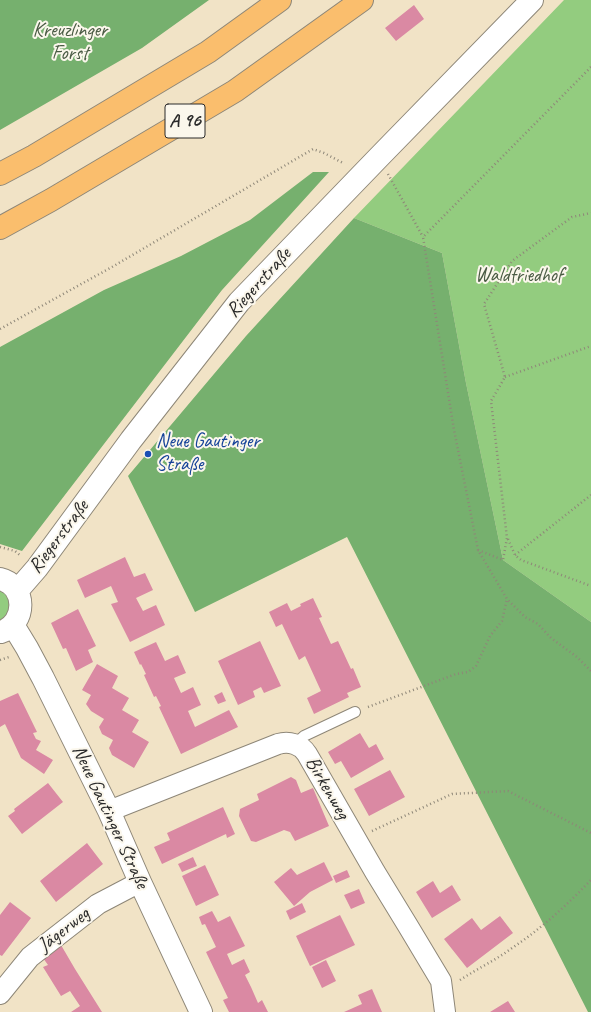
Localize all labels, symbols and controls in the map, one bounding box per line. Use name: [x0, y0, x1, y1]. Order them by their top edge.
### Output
park label: Kreuzlinger Forst: [33, 19, 107, 66]
road number: A 96: [165, 104, 205, 138]
street label: Riegerstraße: [221, 243, 297, 323]
park label: Waldfriedhof: [475, 264, 563, 288]
place label: Neue Gautinger Straße: [156, 430, 259, 477]
marker: Neue Gautinger Straße: [143, 449, 153, 459]
street label: Riegerstraße: [24, 496, 94, 578]
street label: Neue Gautinger Straße: [66, 741, 154, 893]
street label: Birkenweg: [300, 752, 354, 824]
street label: Jägerweg: [33, 902, 95, 958]

